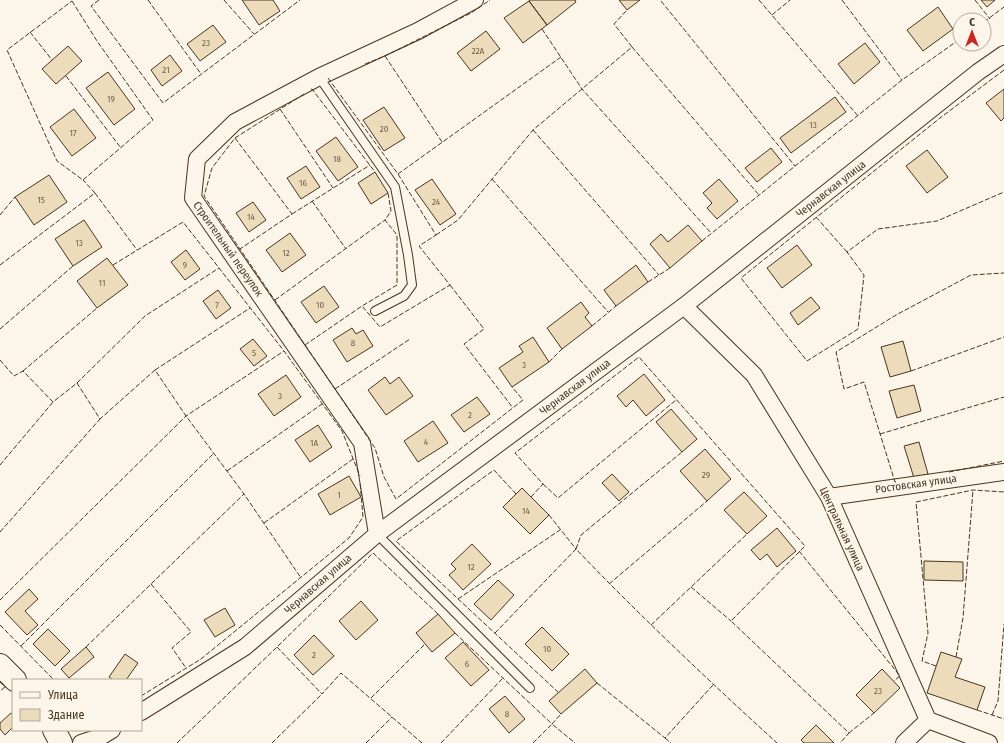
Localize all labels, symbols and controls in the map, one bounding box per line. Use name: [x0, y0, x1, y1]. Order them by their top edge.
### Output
north arrow: [952, 12, 992, 52]
text: С: [969, 16, 975, 29]
house number: 23: [202, 38, 210, 48]
house number: 22А: [472, 46, 485, 56]
house number: 21: [162, 65, 170, 75]
house number: 19: [107, 94, 115, 104]
house number: 13: [809, 120, 817, 130]
house number: 20: [380, 124, 389, 134]
house number: 17: [69, 128, 77, 138]
house number: 18: [333, 154, 342, 164]
street label: Чернавская улица: [794, 158, 868, 220]
house number: 16: [299, 178, 308, 188]
house number: 15: [37, 195, 45, 205]
house number: 24: [432, 197, 441, 207]
street label: Строительный переулок: [190, 199, 266, 300]
house number: 14: [247, 212, 256, 222]
house number: 13: [75, 238, 83, 248]
house number: 12: [282, 248, 290, 258]
house number: 9: [183, 260, 187, 270]
house number: 11: [99, 278, 105, 288]
house number: 7: [215, 300, 219, 310]
house number: 10: [316, 300, 324, 310]
house number: 8: [351, 338, 356, 348]
house number: 5: [252, 348, 256, 358]
street label: Чернавская улица: [537, 356, 613, 418]
house number: 3: [522, 360, 526, 370]
house number: 3: [278, 391, 282, 401]
house number: 2: [468, 410, 472, 420]
house number: 4: [424, 437, 429, 447]
house number: 1А: [310, 438, 318, 448]
house number: 29: [702, 470, 710, 480]
street label: Ростовская улица: [874, 472, 958, 496]
street label: Центральная улица: [817, 485, 867, 573]
house number: 1: [337, 490, 341, 500]
house number: 14: [522, 506, 531, 516]
street label: Чернавская улица: [282, 551, 354, 617]
house number: 12: [467, 562, 475, 572]
house number: 10: [543, 644, 551, 654]
house number: 2: [312, 650, 316, 660]
house number: 6: [465, 659, 470, 669]
legend: [12, 679, 142, 731]
house number: 23: [874, 686, 882, 696]
text: Улица: [47, 688, 78, 702]
text: Здание: [48, 708, 84, 722]
house number: 8: [505, 709, 510, 719]

